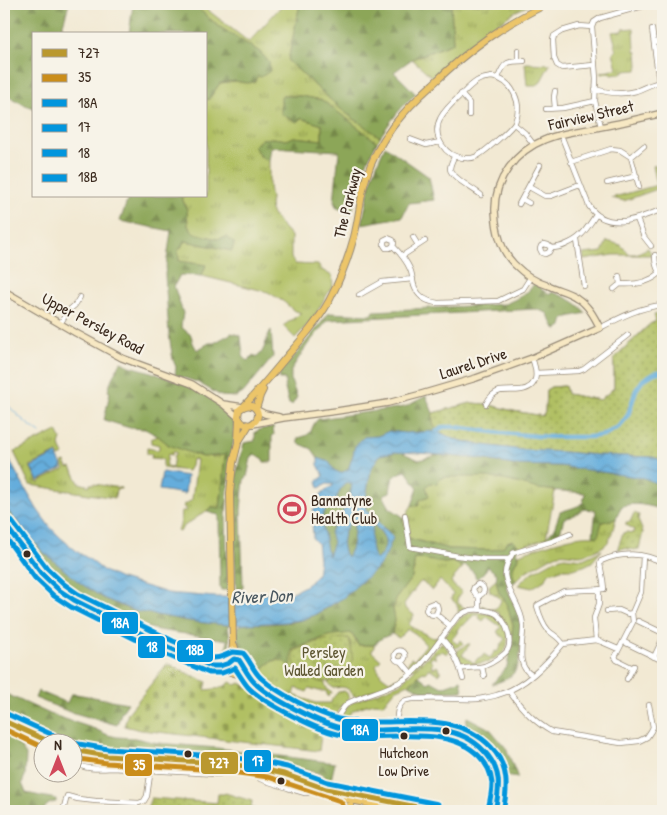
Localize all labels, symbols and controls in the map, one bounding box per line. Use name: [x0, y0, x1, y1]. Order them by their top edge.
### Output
legend: [32, 32, 208, 198]
text: 727: [78, 42, 100, 63]
text: 35: [78, 66, 92, 87]
text: 18A: [78, 92, 98, 113]
street label: Fairview Street: [545, 94, 636, 136]
text: 17: [78, 116, 91, 137]
text: 18: [78, 142, 90, 163]
street label: The Parkway: [328, 165, 366, 240]
text: 18B: [78, 166, 98, 187]
street label: Upper Persley Road: [38, 287, 148, 359]
street label: Laurel Drive: [437, 342, 510, 384]
place label: Bannatyne Health Club: [311, 489, 377, 529]
sports icon: Bannatyne Health Club: [277, 494, 307, 524]
unlabelled marker: [22, 549, 32, 559]
water label: River Don: [231, 582, 295, 610]
line badge: 18A: [101, 611, 139, 635]
text: 18A: [111, 613, 129, 632]
line badge: 18: [137, 635, 166, 659]
text: 18: [146, 637, 158, 656]
line badge: 18B: [176, 639, 214, 663]
text: 18B: [186, 640, 204, 659]
park label: Persley Walled Garden: [284, 641, 364, 681]
line badge: 18A: [341, 718, 379, 742]
text: 18A: [351, 720, 369, 739]
unlabelled marker: [441, 726, 451, 736]
marker: Hutcheon Low Drive: [399, 731, 409, 741]
north arrow: [32, 732, 82, 782]
text: N: [54, 735, 62, 754]
place label: Hutcheon Low Drive: [379, 742, 429, 781]
unlabelled marker: [183, 749, 193, 759]
line badge: 17: [243, 749, 272, 773]
line badge: 727: [200, 751, 239, 775]
text: 17: [252, 751, 264, 770]
line badge: 35: [124, 753, 153, 777]
text: 727: [208, 753, 229, 772]
text: 35: [133, 755, 145, 774]
unlabelled marker: [276, 776, 286, 786]

